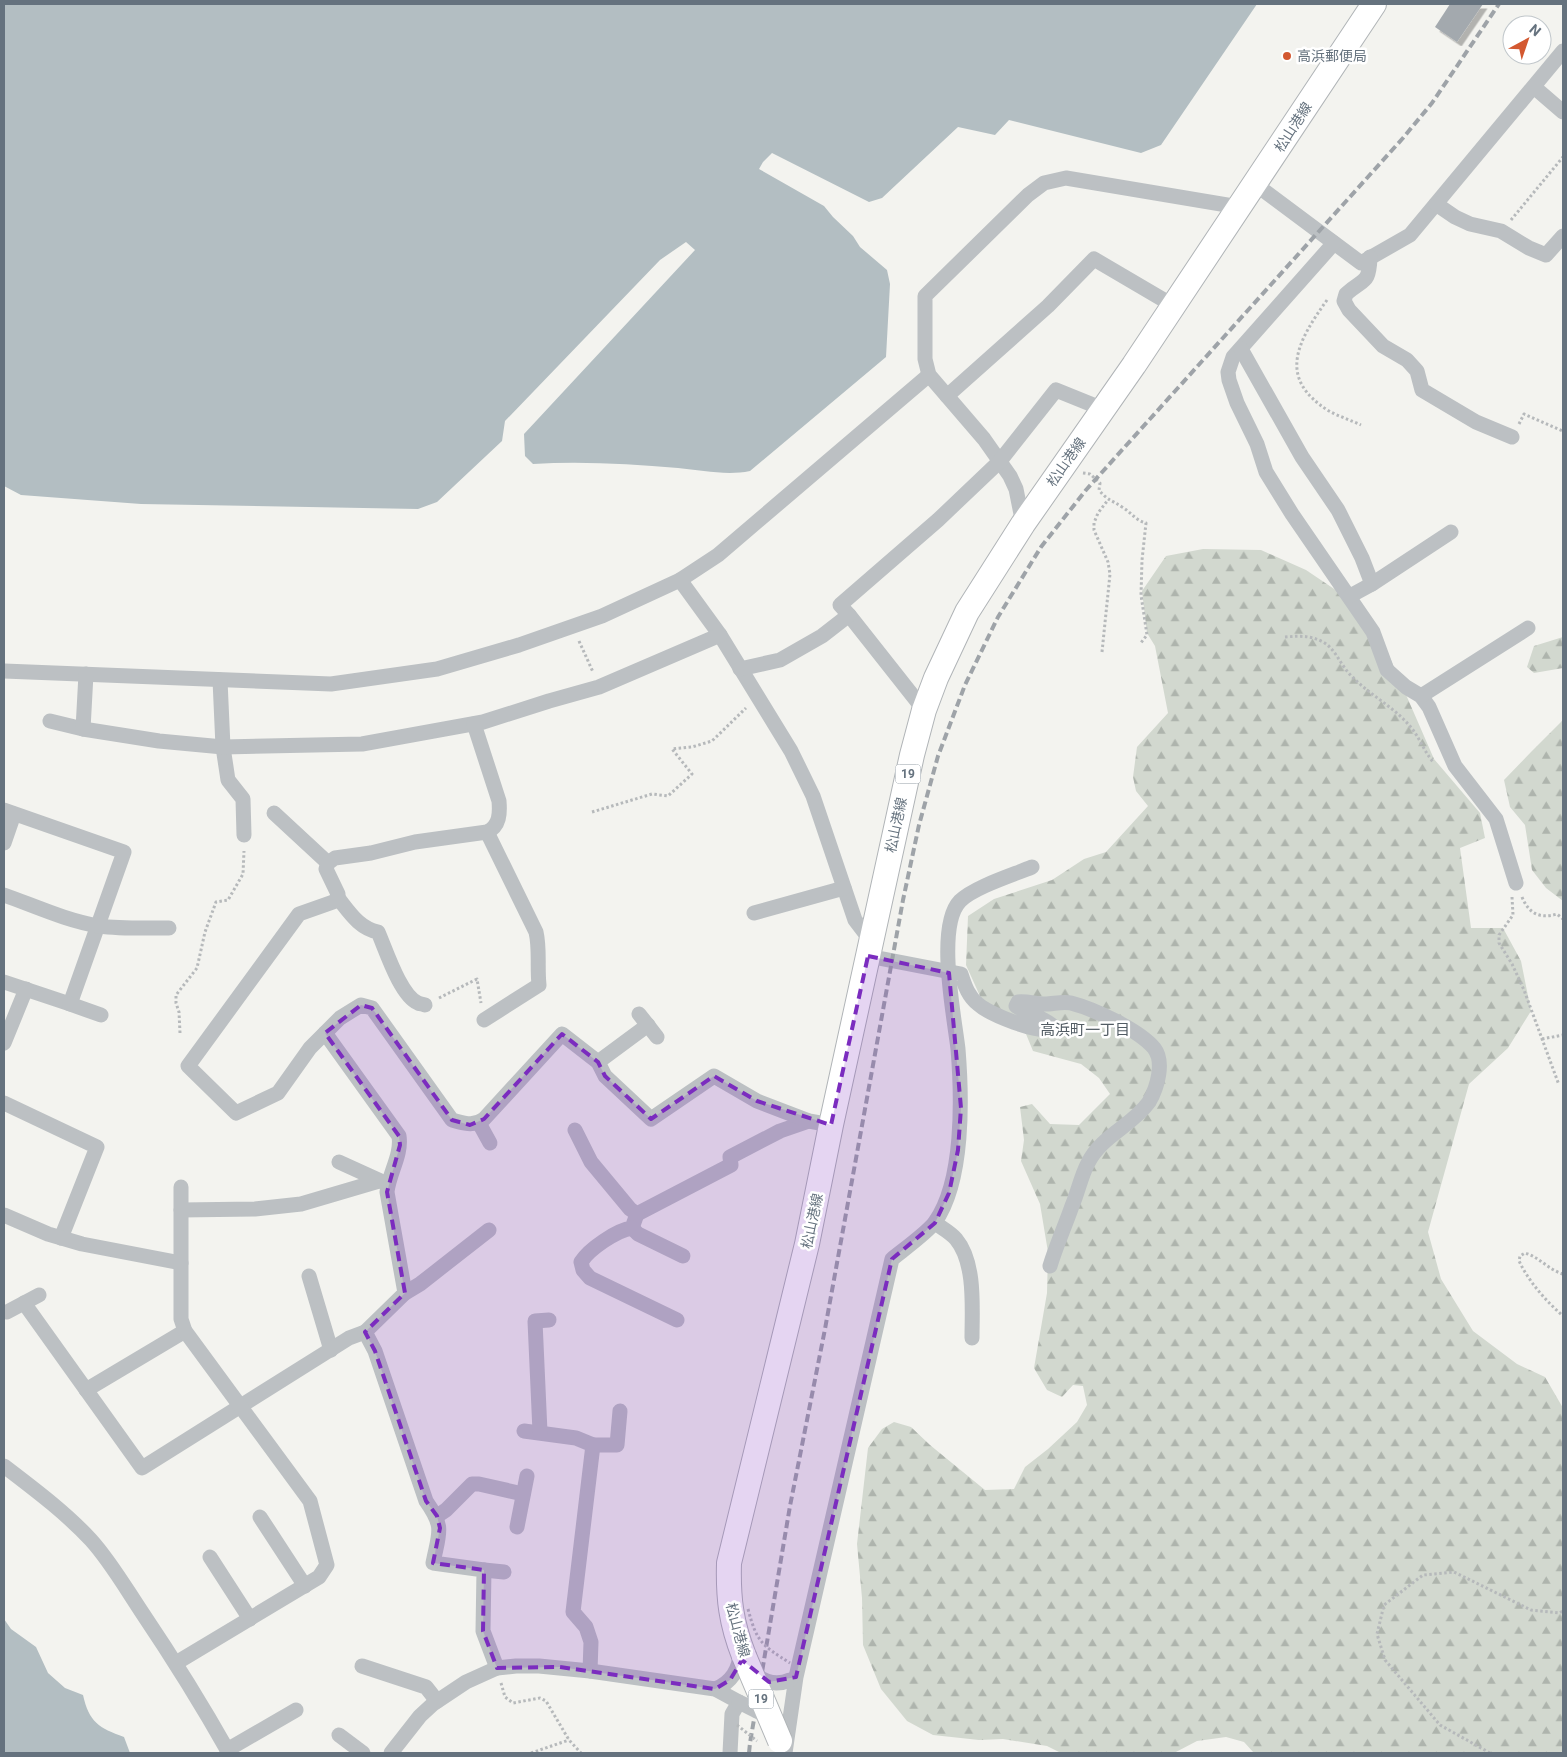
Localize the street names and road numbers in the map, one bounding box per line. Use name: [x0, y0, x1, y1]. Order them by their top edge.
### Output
street label: 松山港線: [1271, 99, 1315, 155]
street label: 松山港線: [1043, 434, 1089, 490]
road number: 19: [896, 764, 920, 784]
street label: 松山港線: [882, 796, 910, 854]
street label: 松山港線: [798, 1192, 826, 1250]
street label: 松山港線: [723, 1601, 753, 1659]
road number: 19: [748, 1690, 774, 1708]

